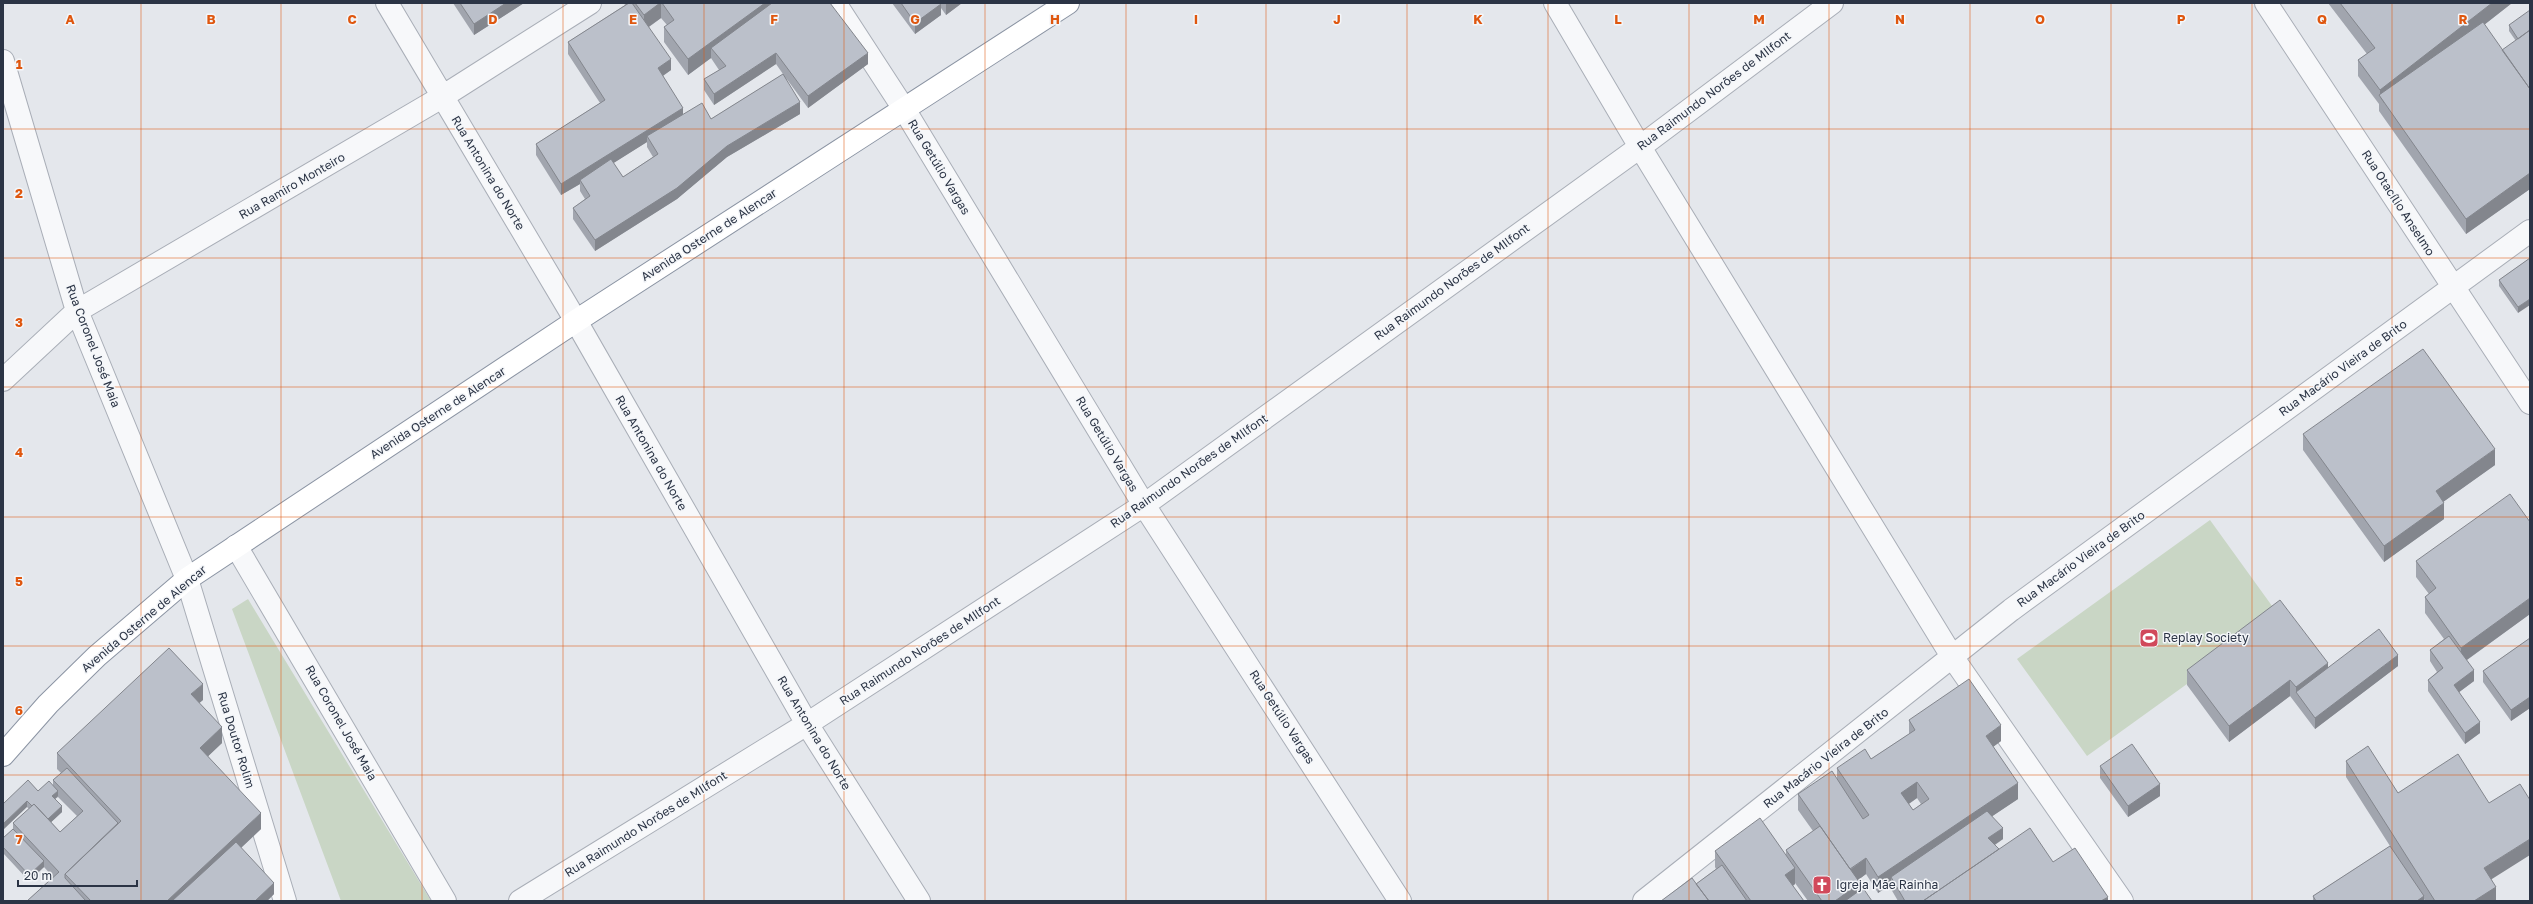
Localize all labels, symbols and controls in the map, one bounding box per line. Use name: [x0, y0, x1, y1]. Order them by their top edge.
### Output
text: A: [65, 11, 75, 27]
text: B: [206, 11, 216, 27]
text: C: [347, 11, 357, 27]
text: D: [488, 11, 498, 27]
text: E: [629, 11, 637, 27]
text: F: [770, 11, 778, 27]
text: G: [910, 11, 920, 27]
text: H: [1050, 11, 1060, 27]
text: I: [1194, 11, 1198, 27]
text: J: [1333, 11, 1341, 27]
text: K: [1473, 11, 1483, 27]
text: L: [1614, 11, 1622, 27]
text: M: [1753, 11, 1765, 27]
text: N: [1895, 11, 1905, 27]
text: O: [2035, 11, 2045, 27]
text: P: [2177, 11, 2186, 27]
text: Q: [2317, 11, 2327, 27]
text: R: [2458, 11, 2468, 27]
street label: Rua Raimundo Norões de MIlfont: [1634, 28, 1794, 153]
text: 1: [16, 56, 23, 72]
street label: Rua Antonina do Norte: [448, 113, 529, 233]
street label: Rua Getúlio Vargas: [905, 116, 974, 217]
street label: Rua Otacílio Anselmo: [2359, 147, 2438, 258]
street label: Rua Ramiro Monteiro: [236, 149, 347, 222]
text: 2: [15, 185, 23, 201]
street label: Avenida Osterne de Alencar: [638, 185, 780, 284]
street label: Rua Raimundo Norões de MIlfont: [1371, 220, 1533, 343]
street label: Rua Coronel José Maia: [63, 282, 124, 409]
text: 3: [15, 314, 23, 330]
street label: Rua Macário Vieira de Brito: [2276, 316, 2410, 419]
street label: Avenida Osterne de Alencar: [367, 363, 509, 462]
street label: Rua Antonina do Norte: [612, 392, 691, 513]
street label: Rua Getúlio Vargas: [1073, 393, 1142, 494]
street label: Rua Raimundo Norões de MIlfont: [1107, 410, 1270, 531]
text: 4: [15, 444, 23, 460]
street label: Rua Macário Vieira de Brito: [2014, 507, 2148, 610]
street label: Avenida Osterne de Alencar: [78, 562, 210, 675]
text: 5: [15, 573, 23, 589]
street label: Rua Raimundo Norões de MIlfont: [836, 593, 1003, 708]
sports icon: Replay Society: [2138, 627, 2160, 649]
place label: Replay Society: [2163, 630, 2249, 645]
street label: Rua Coronel José Maia: [302, 662, 381, 783]
street label: Rua Getúlio Vargas: [1246, 667, 1318, 766]
street label: Rua Antonina do Norte: [774, 673, 855, 793]
street label: Rua Doutor Rolim: [215, 690, 258, 790]
text: 6: [15, 702, 23, 718]
street label: Rua Macário Vieira de Brito: [1760, 704, 1891, 811]
street label: Rua Raimundo Norões de MIlfont: [562, 767, 730, 880]
text: 7: [15, 831, 23, 847]
scale bar: [18, 862, 137, 888]
text: 20 m: [24, 868, 52, 883]
church icon: Igreja Mãe Rainha: [1811, 874, 1833, 896]
place label: Igreja Mãe Rainha: [1836, 877, 1938, 892]

